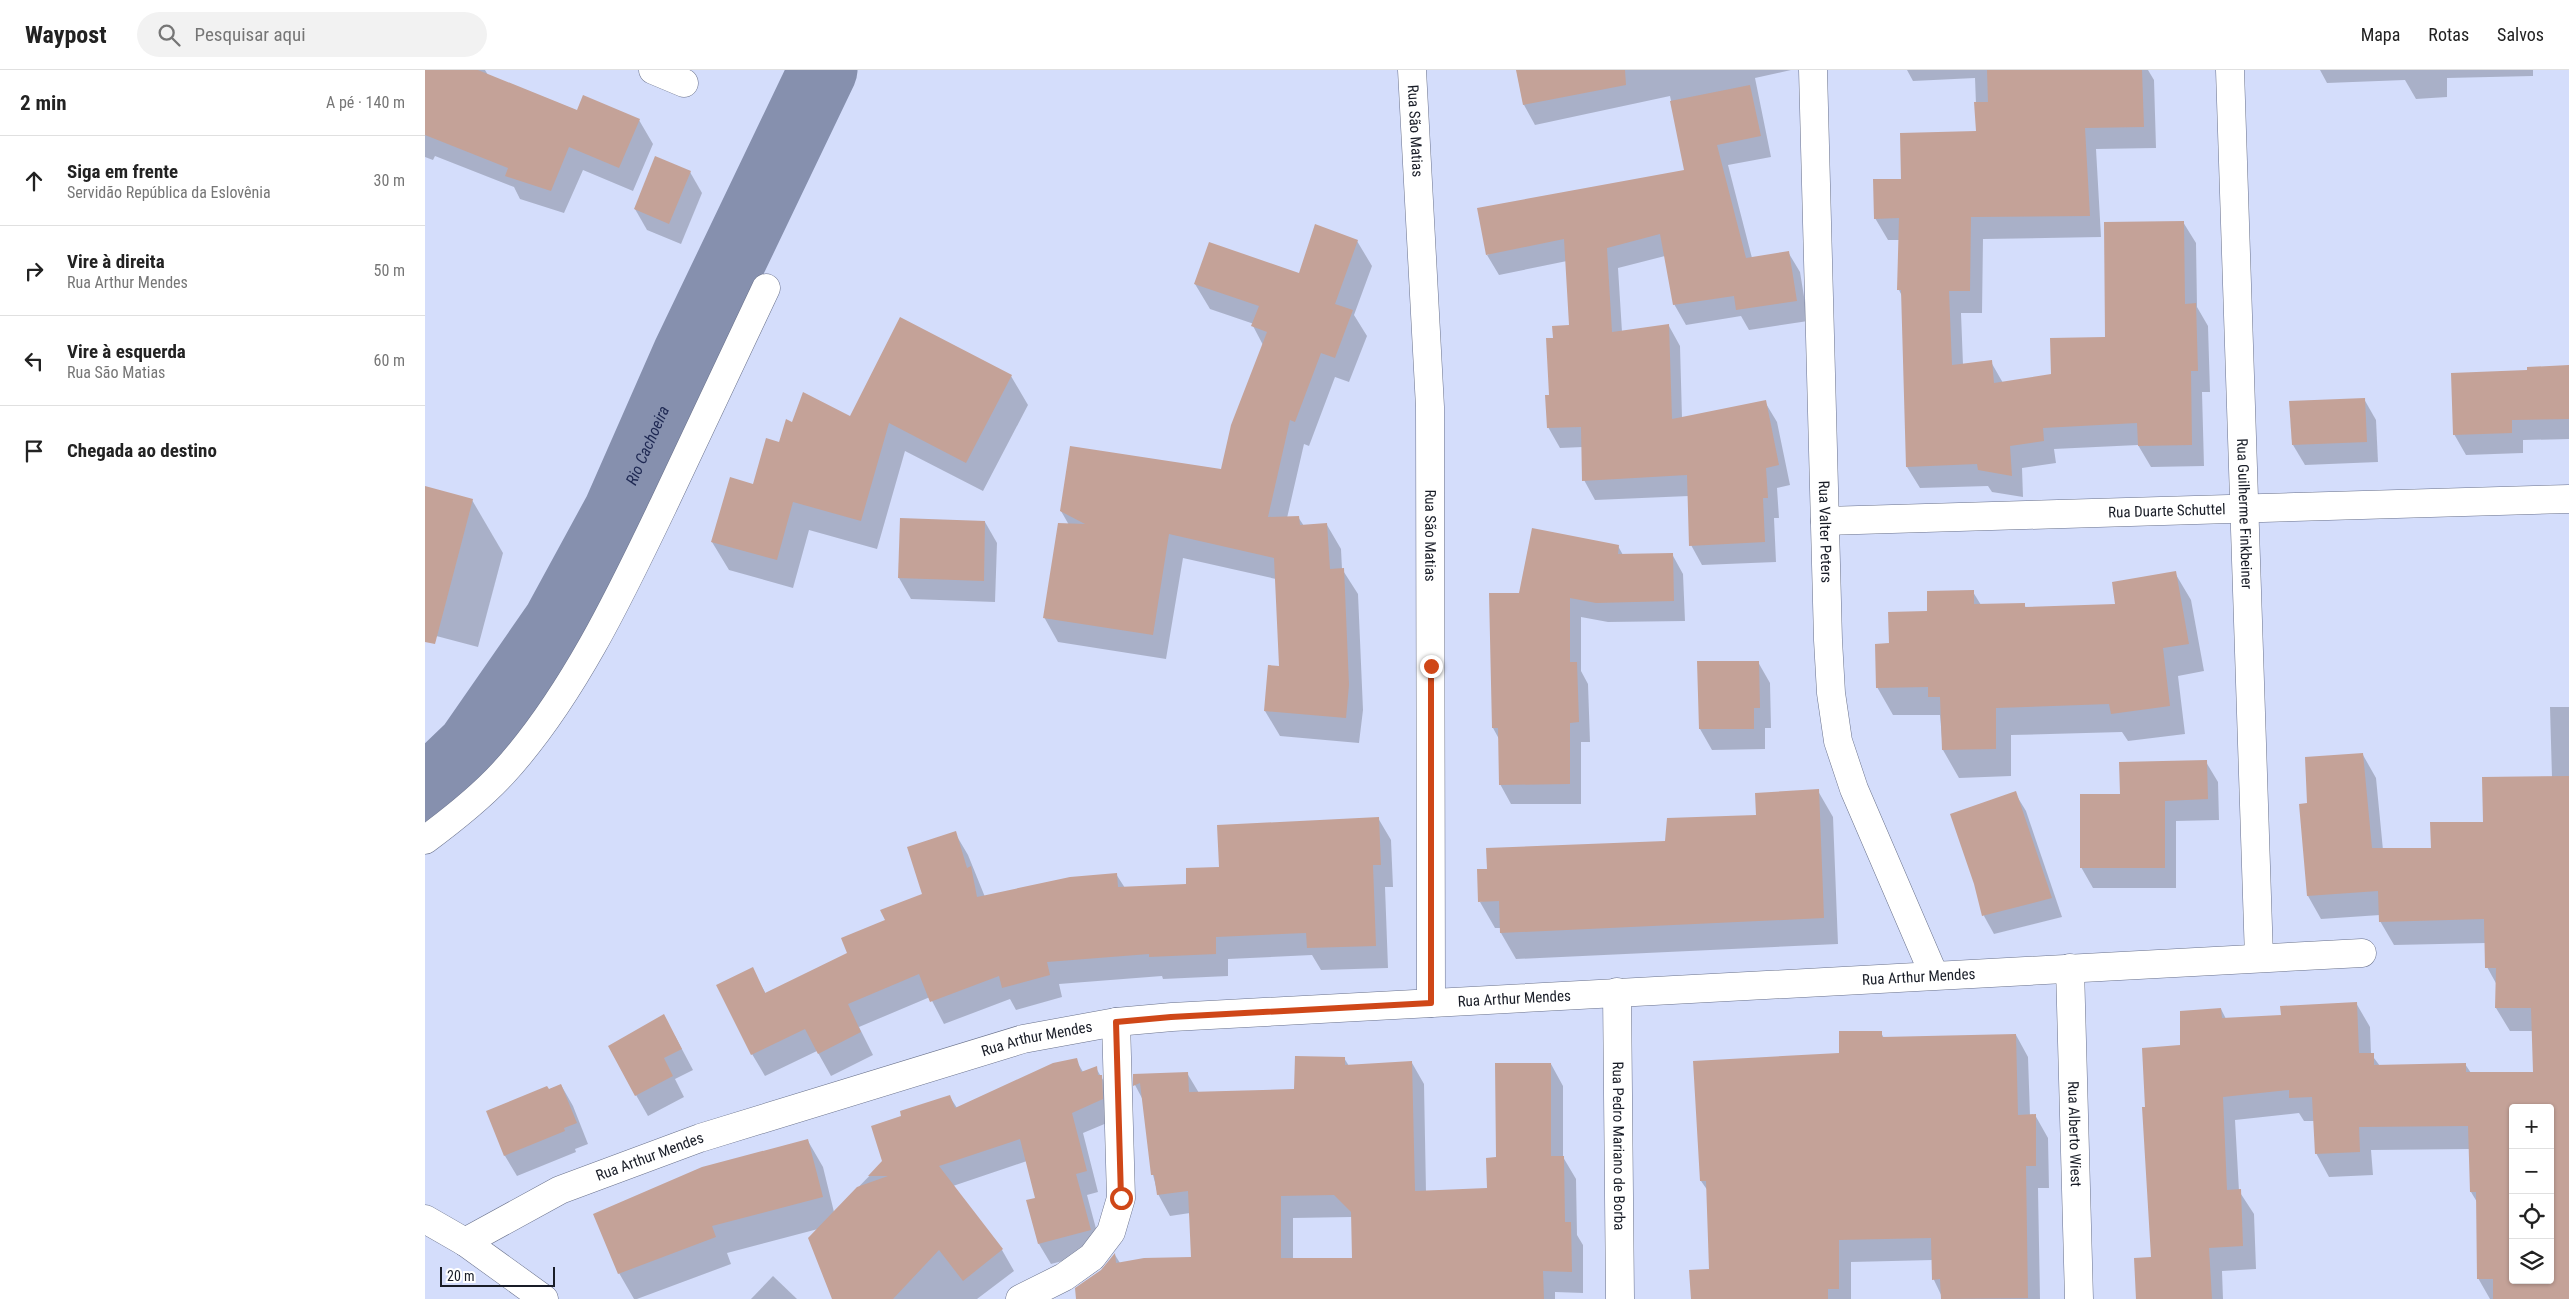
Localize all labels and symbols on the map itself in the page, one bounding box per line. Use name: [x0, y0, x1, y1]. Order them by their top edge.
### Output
street label: Rua São Matias: [1404, 84, 1427, 178]
water label: Rio Cachoeira: [621, 403, 673, 488]
street label: Rua Guilherme Finkbeiner: [2233, 438, 2256, 590]
street label: Rua Valter Peters: [1815, 480, 1835, 583]
street label: Rua São Matias: [1421, 489, 1439, 582]
street label: Rua Duarte Schuttel: [2108, 500, 2226, 522]
route end: [1420, 655, 1443, 678]
street label: Rua Arthur Mendes: [1862, 965, 1976, 989]
street label: Rua Arthur Mendes: [1457, 987, 1572, 1011]
street label: Rua Arthur Mendes: [979, 1017, 1094, 1060]
street label: Rua Pedro Mariano de Borba: [1609, 1061, 1628, 1230]
street label: Rua Alberto Wiest: [2064, 1081, 2085, 1187]
street label: Rua Arthur Mendes: [593, 1128, 706, 1185]
route start: [1110, 1187, 1133, 1210]
scale bar: [440, 1264, 555, 1287]

